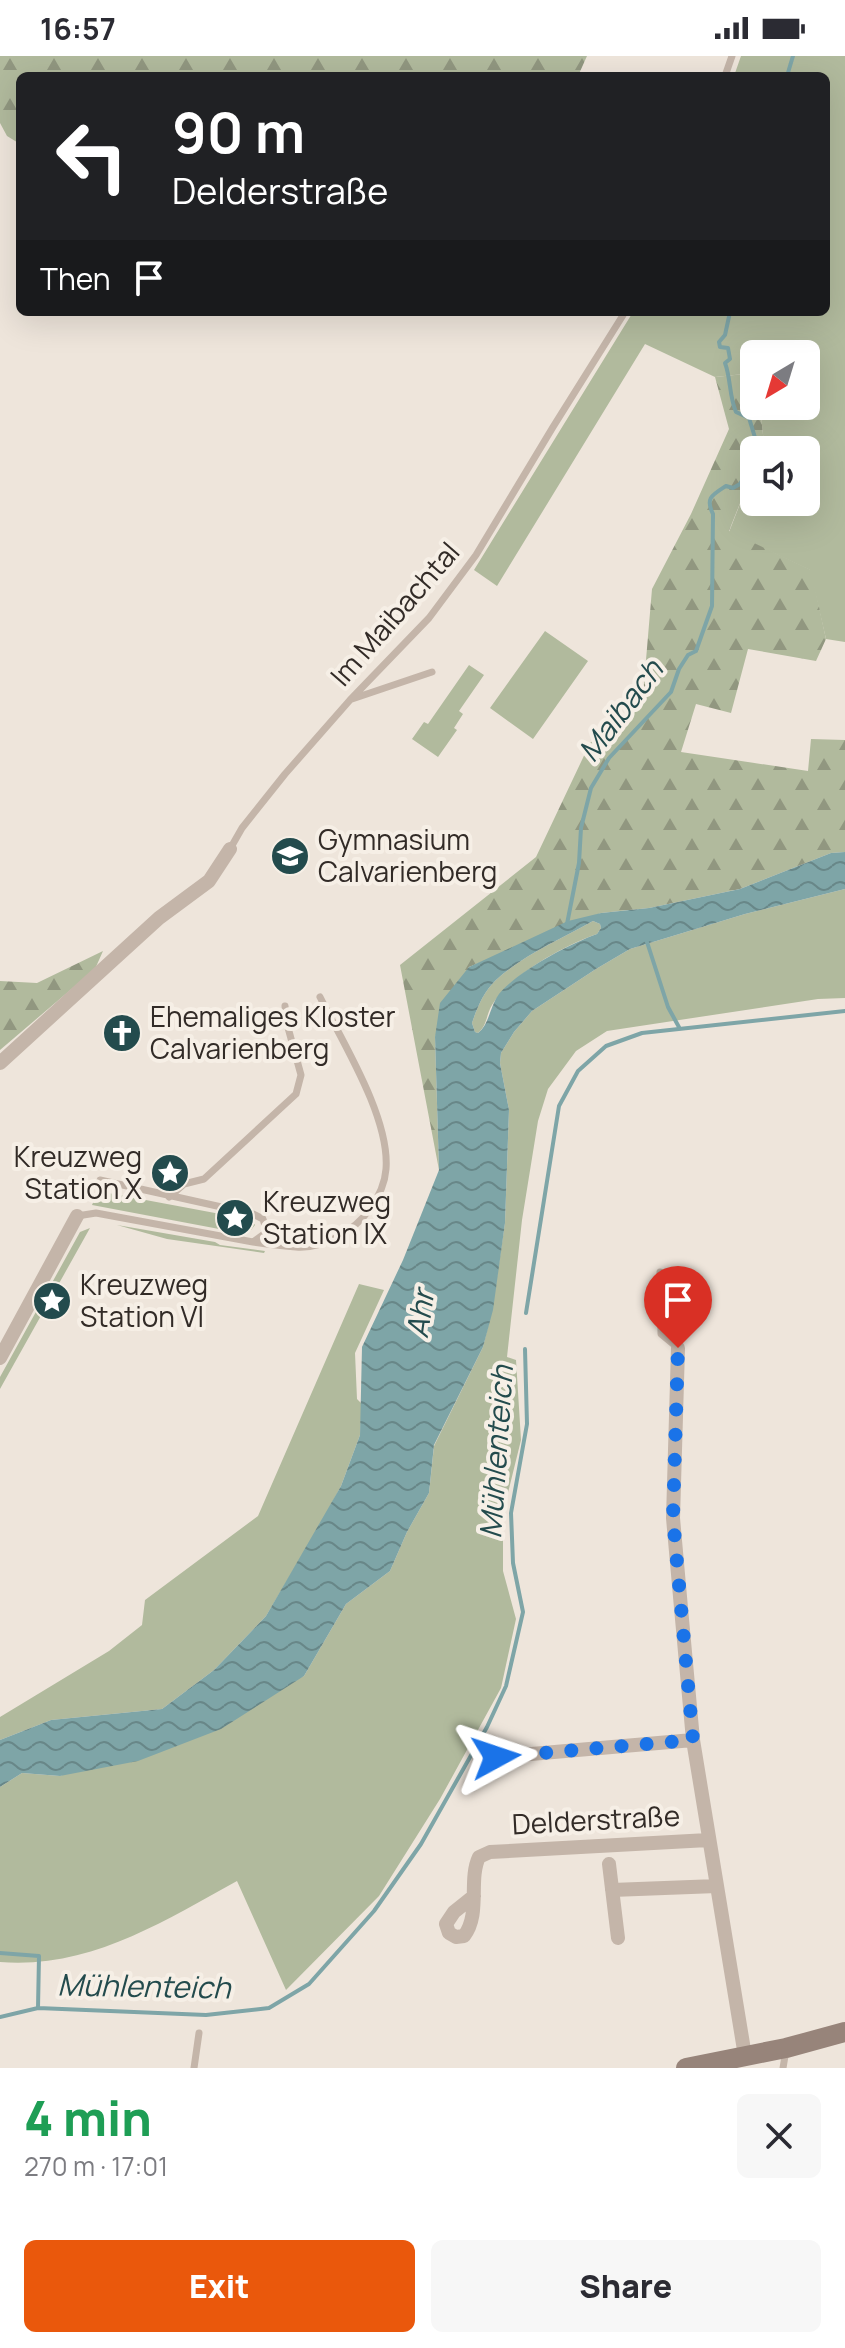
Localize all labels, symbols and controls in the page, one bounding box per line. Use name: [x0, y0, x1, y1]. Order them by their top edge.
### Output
text: 16:57: [40, 8, 116, 49]
text: 90 m: [172, 93, 305, 170]
icon: left: [40, 104, 144, 208]
text: Delderstraße: [172, 166, 388, 215]
icon: arrive: [127, 256, 171, 300]
text: Then: [40, 258, 111, 299]
north arrow: [740, 340, 820, 420]
map controls: [740, 340, 820, 516]
button: sound: [740, 436, 820, 516]
street label: Im Maibachtal: [321, 533, 467, 693]
water label: Maibach: [568, 650, 672, 769]
place label: Gymnasium Calvarienberg: [318, 820, 497, 890]
school or university icon: Gymnasium Calvarienberg: [269, 835, 311, 877]
place label: Ehemaliges Kloster Calvarienberg: [150, 997, 396, 1067]
church icon: Ehemaliges Kloster Calvarienberg: [101, 1012, 143, 1054]
place label: Kreuzweg Station X: [14, 1137, 142, 1207]
place icon: Kreuzweg Station X: [149, 1152, 191, 1194]
place label: Kreuzweg Station IX: [263, 1182, 391, 1252]
place icon: Kreuzweg Station IX: [214, 1197, 256, 1239]
place label: Kreuzweg Station VI: [80, 1265, 208, 1335]
pin: [644, 1266, 712, 1348]
icon: arrive: [656, 1278, 700, 1322]
place icon: Kreuzweg Station VI: [31, 1280, 73, 1322]
water label: Ahr: [396, 1283, 444, 1340]
water label: Mühlenteich: [469, 1363, 522, 1540]
position arrow: [454, 1715, 538, 1799]
street label: Delderstraße: [511, 1796, 681, 1842]
water label: Mühlenteich: [57, 1963, 232, 2008]
text: 4 min: [24, 2085, 152, 2150]
button: close: [737, 2094, 821, 2178]
text: 270 m · 17:01: [24, 2148, 168, 2184]
button: Exit: [24, 2240, 415, 2332]
button: Share: [431, 2240, 821, 2332]

